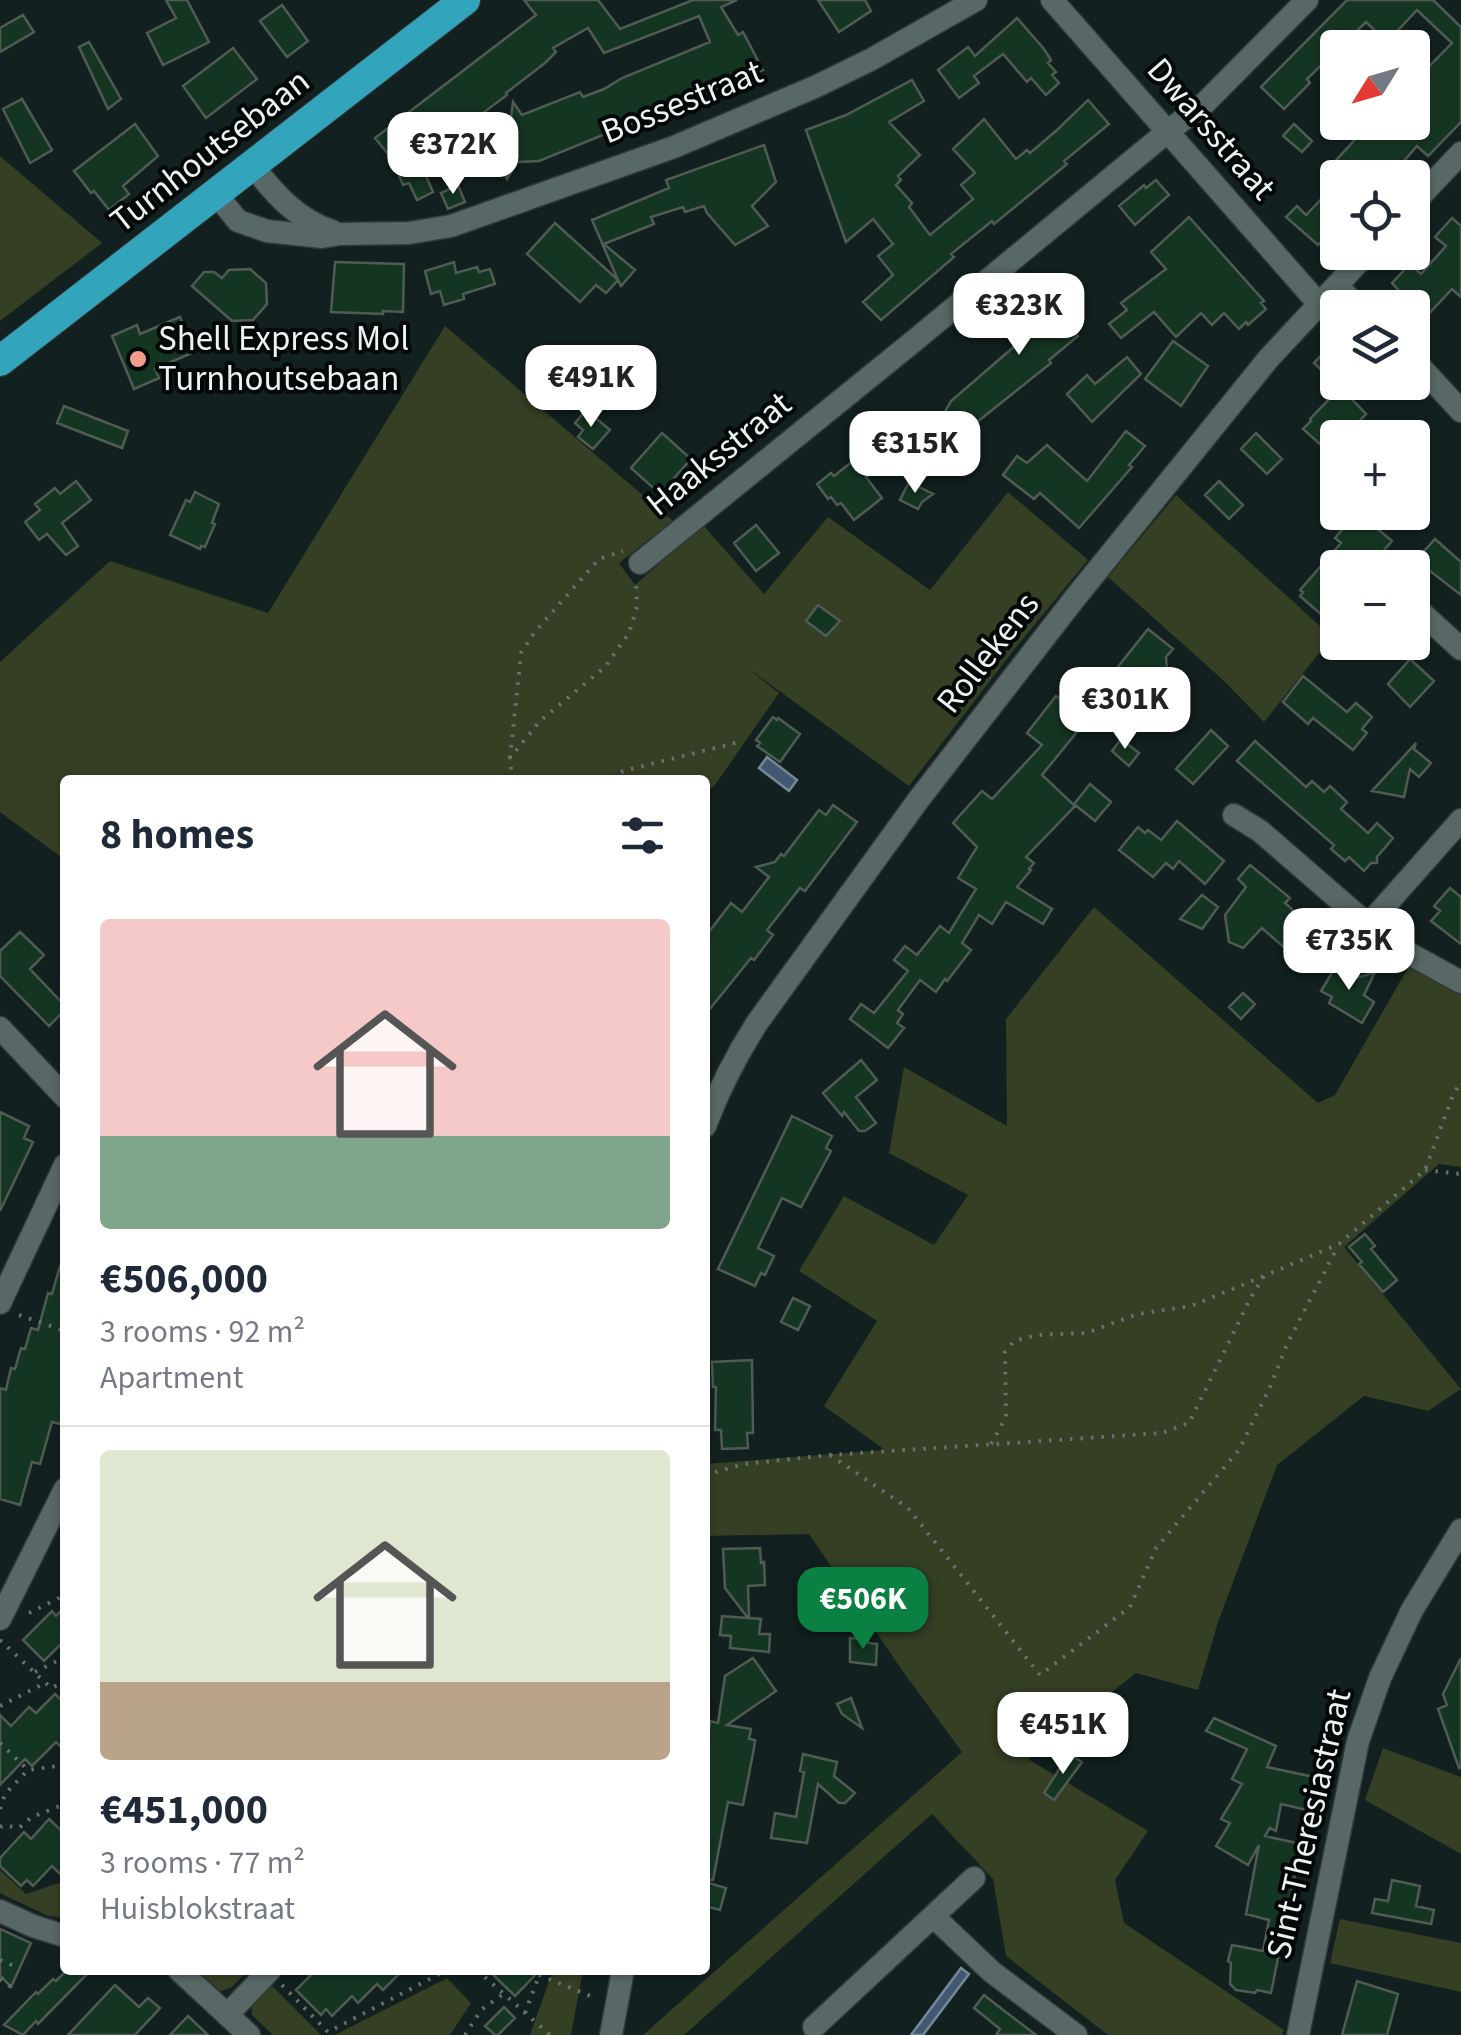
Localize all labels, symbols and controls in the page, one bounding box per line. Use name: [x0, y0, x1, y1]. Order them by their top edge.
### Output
north arrow: [1320, 30, 1430, 140]
map controls: [1320, 30, 1430, 660]
street label: Bossestraat: [594, 47, 770, 157]
street label: Dwarsstraat: [1135, 47, 1287, 211]
street label: Turnhoutsebaan: [100, 57, 320, 245]
pin: €372K: [383, 112, 523, 197]
text: €372K: [409, 121, 497, 167]
button: locate: [1320, 160, 1430, 270]
pin: €323K: [949, 273, 1089, 358]
text: €323K: [975, 282, 1063, 328]
button: layers: [1320, 290, 1430, 400]
place label: Shell Express Mol Turnhoutsebaan: [158, 314, 409, 404]
pin: €491K: [521, 345, 661, 430]
marker: Shell Express Mol Turnhoutsebaan: [127, 348, 149, 370]
text: €491K: [547, 354, 635, 400]
street label: Haaksstraat: [636, 380, 802, 528]
pin: €315K: [845, 411, 985, 496]
text: €315K: [871, 420, 959, 466]
button: +: [1320, 420, 1430, 530]
button: −: [1320, 550, 1430, 660]
street label: Rollekens: [925, 582, 1051, 724]
pin: €301K: [1055, 667, 1195, 752]
text: €301K: [1081, 676, 1169, 722]
text: 8 homes: [100, 805, 254, 865]
icon: filters: [615, 808, 670, 863]
pin: €735K: [1279, 908, 1419, 993]
text: €735K: [1305, 917, 1393, 963]
icon: home: [295, 984, 475, 1164]
text: €506,000: [100, 1249, 268, 1309]
text: 3 rooms · 92 m²: [100, 1309, 305, 1355]
text: Apartment: [100, 1355, 243, 1401]
icon: home: [295, 1515, 475, 1695]
pin: €506K: [793, 1567, 933, 1652]
text: €506K: [819, 1576, 907, 1622]
street label: Sint-Theresiastraat: [1254, 1684, 1364, 1964]
pin: €451K: [993, 1692, 1133, 1777]
text: €451K: [1019, 1701, 1107, 1747]
text: €451,000: [100, 1780, 268, 1840]
text: 3 rooms · 77 m²: [100, 1840, 305, 1886]
text: Huisblokstraat: [100, 1886, 295, 1932]

